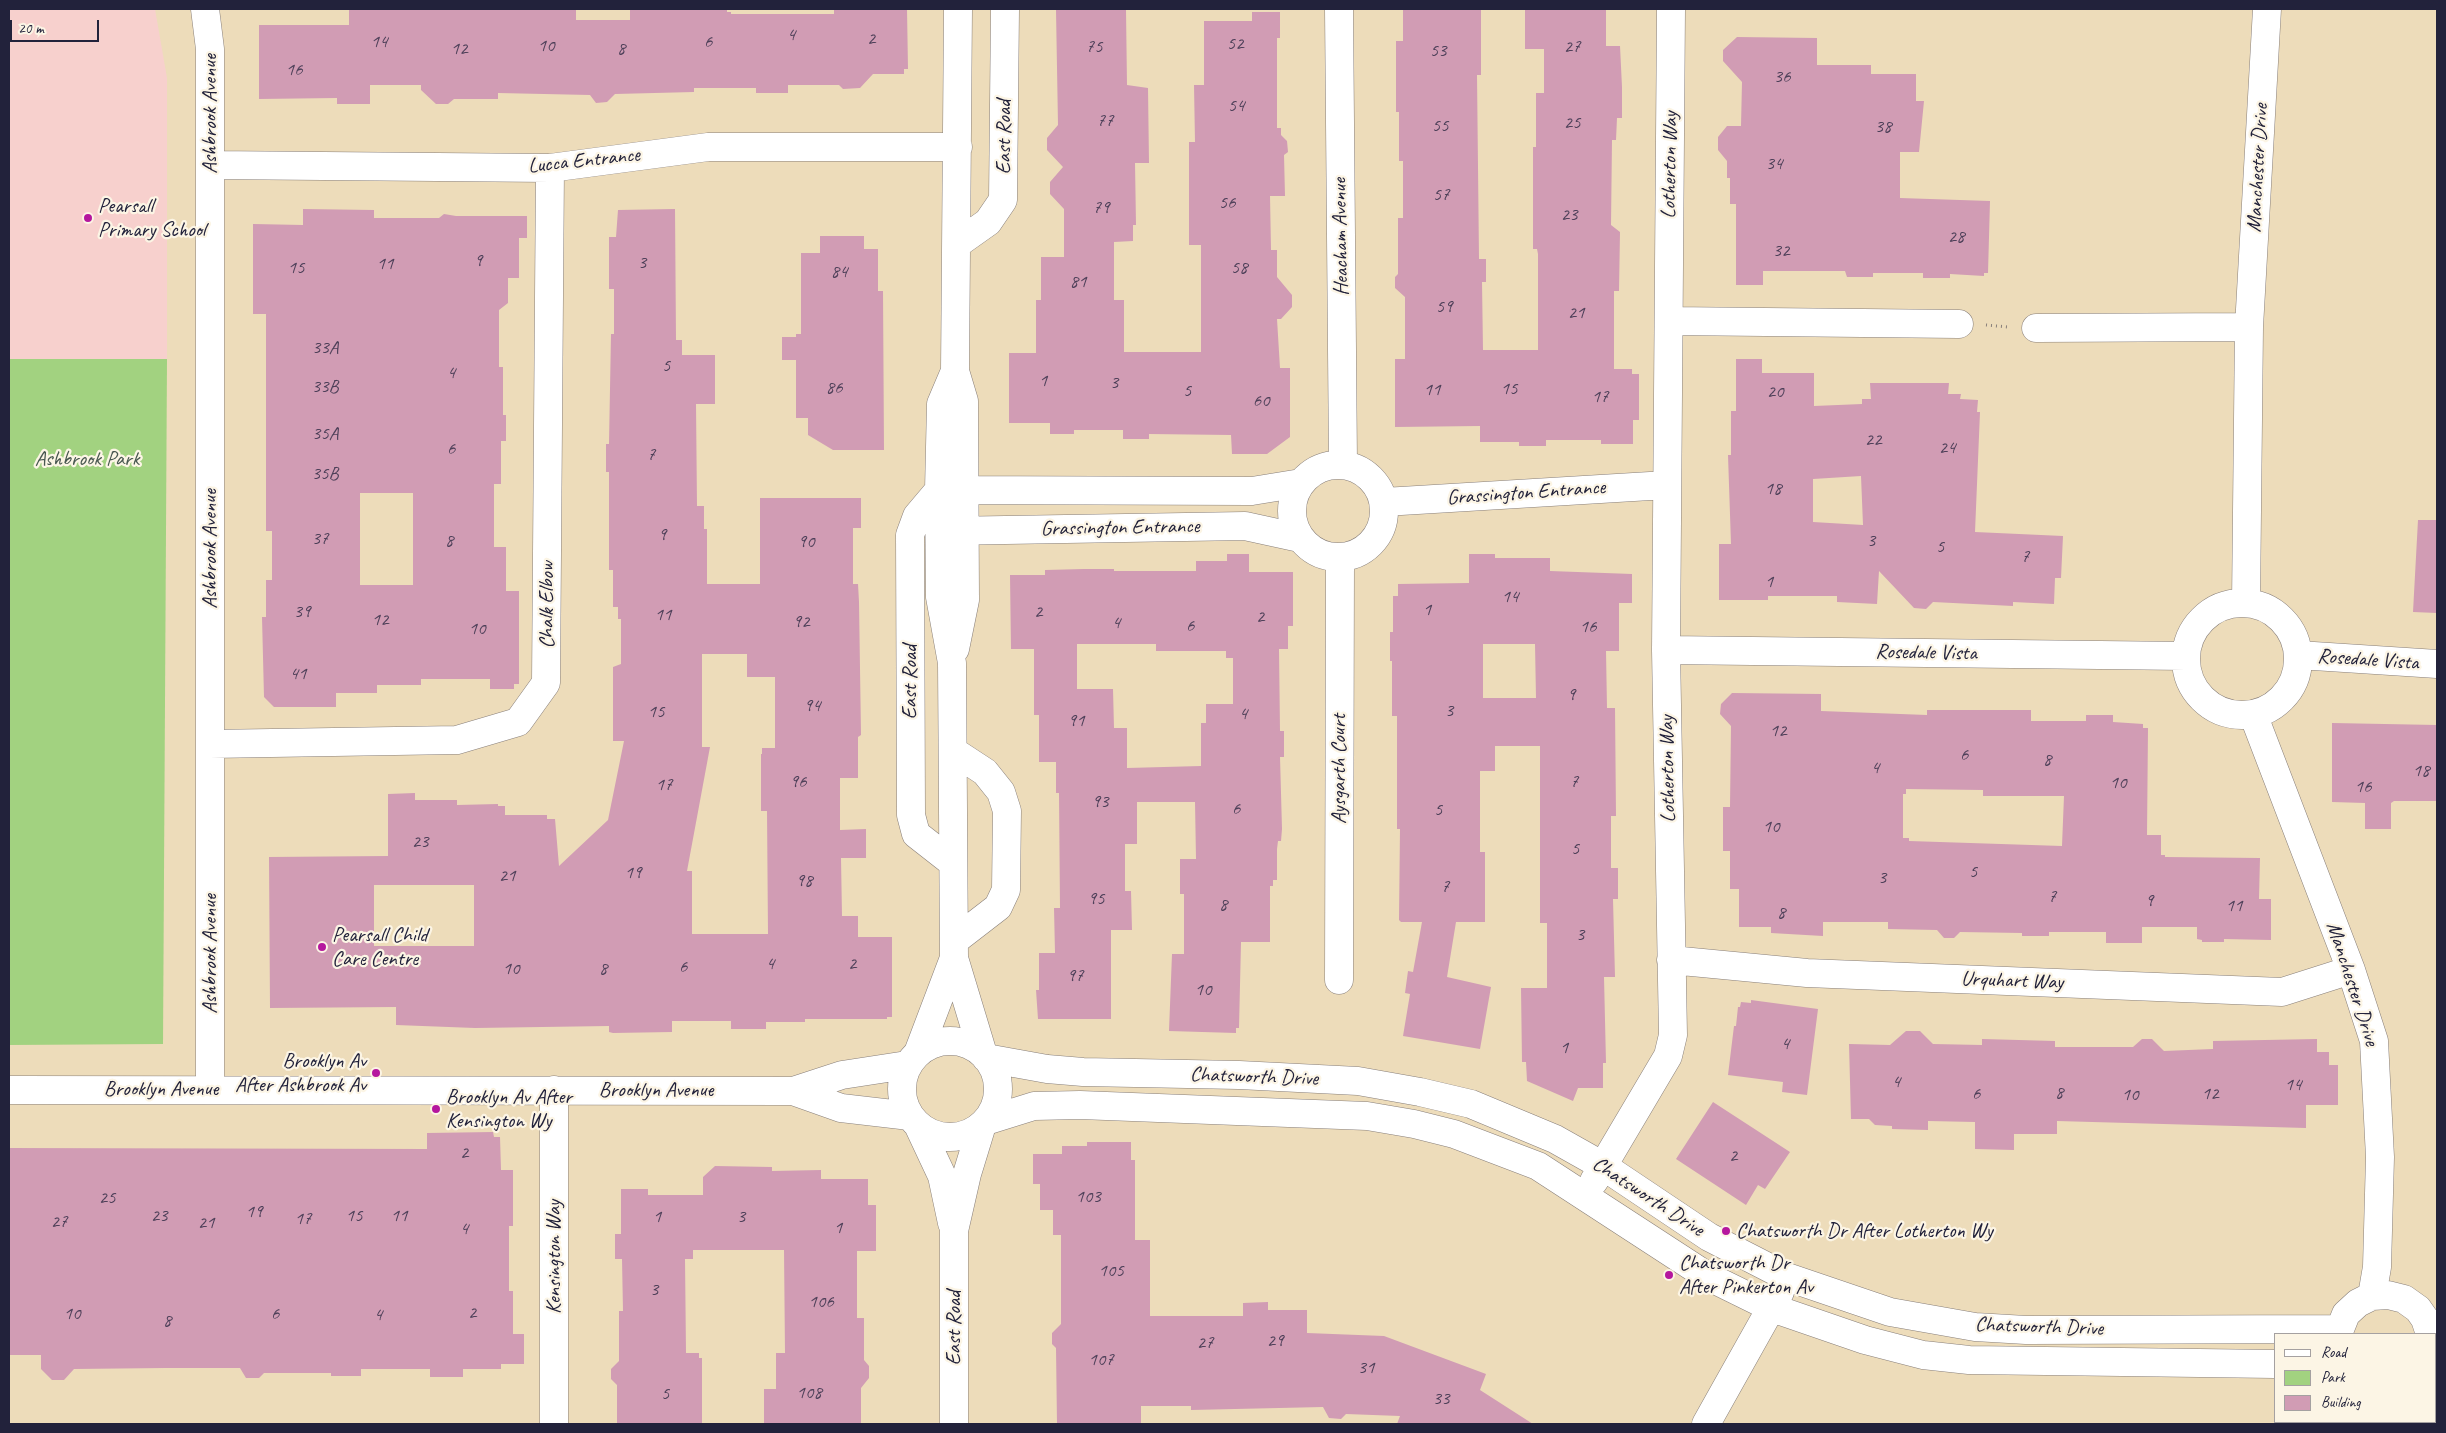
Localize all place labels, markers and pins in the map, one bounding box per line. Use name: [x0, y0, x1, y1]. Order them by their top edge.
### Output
place label: Pearsall Primary School: [98, 193, 206, 243]
marker: Pearsall Primary School: [82, 212, 94, 224]
place label: Pearsall Child Care Centre: [332, 922, 427, 972]
marker: Pearsall Child Care Centre: [316, 941, 328, 953]
place label: Brooklyn Av After Ashbrook Av: [235, 1048, 366, 1098]
marker: Brooklyn Av After Ashbrook Av: [370, 1067, 382, 1079]
place label: Brooklyn Av After Kensington Wy: [446, 1084, 572, 1134]
marker: Brooklyn Av After Kensington Wy: [430, 1103, 442, 1115]
place label: Chatsworth Dr After Lotherton Wy: [1736, 1218, 1993, 1244]
marker: Chatsworth Dr After Lotherton Wy: [1720, 1225, 1732, 1237]
place label: Chatsworth Dr After Pinkerton Av: [1679, 1250, 1813, 1300]
marker: Chatsworth Dr After Pinkerton Av: [1663, 1269, 1675, 1281]

